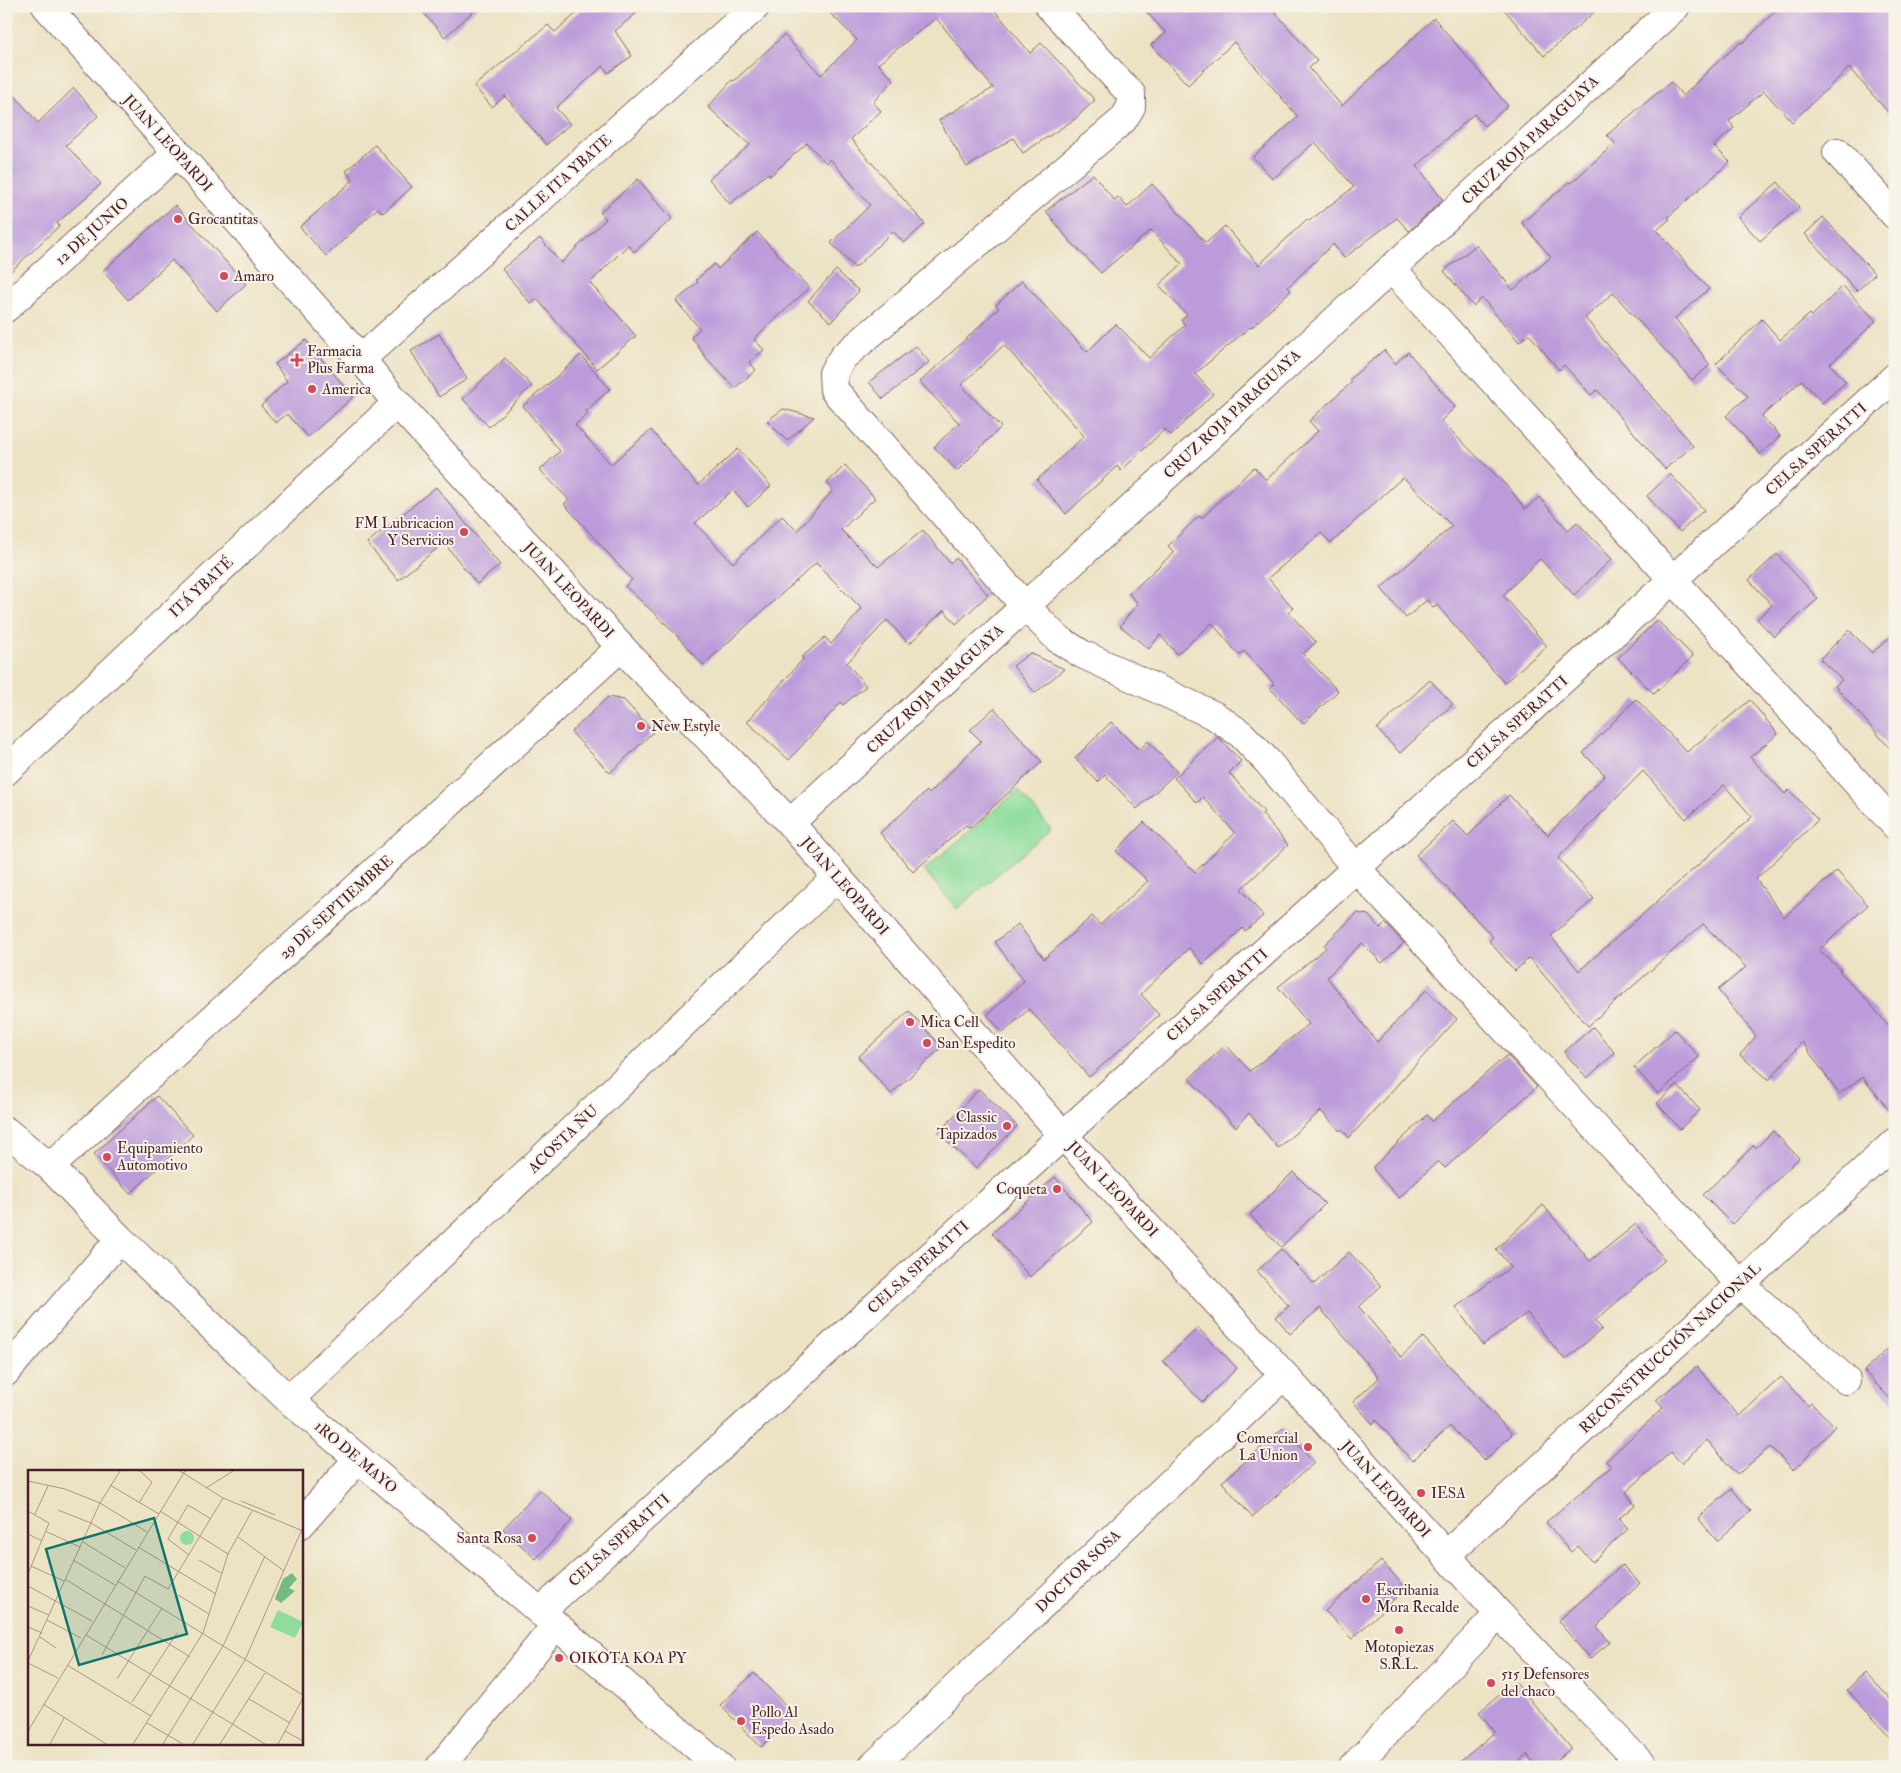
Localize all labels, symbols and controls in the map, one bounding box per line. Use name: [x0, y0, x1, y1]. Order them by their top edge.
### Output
street label: CRUZ ROJA PARAGUAYA: [1458, 72, 1604, 210]
street label: JUAN LEOPARDI: [117, 90, 216, 197]
street label: CALLE ITA YBATE: [501, 130, 616, 236]
street label: 12 DE JUNIO: [52, 193, 134, 270]
place label: Grocantitas: [188, 210, 258, 229]
marker: Grocantitas: [172, 213, 184, 225]
place label: Amaro: [233, 267, 274, 286]
marker: Amaro: [218, 270, 230, 282]
place label: Farmacia Plus Farma: [307, 342, 375, 378]
street label: CRUZ ROJA PARAGUAYA: [1160, 346, 1306, 484]
marker: Farmacia Plus Farma: [291, 354, 303, 366]
place label: America: [321, 380, 372, 399]
marker: America: [306, 383, 318, 395]
street label: CELSA SPERATTI: [1762, 399, 1871, 500]
place label: FM Lubricacion Y Servicios: [354, 514, 454, 550]
marker: FM Lubricacion Y Servicios: [458, 526, 470, 538]
street label: JUAN LEOPARDI: [518, 537, 618, 643]
street label: ITÁ YBATÉ: [164, 551, 237, 622]
street label: CRUZ ROJA PARAGUAYA: [863, 621, 1009, 759]
street label: CELSA SPERATTI: [1463, 672, 1572, 773]
place label: New Estyle: [651, 717, 720, 736]
marker: New Estyle: [635, 720, 647, 732]
street label: JUAN LEOPARDI: [795, 832, 893, 940]
street label: 29 DE SEPTIEMBRE: [276, 851, 397, 963]
street label: CELSA SPERATTI: [1163, 945, 1272, 1046]
place label: Mica Cell: [920, 1013, 979, 1032]
marker: Mica Cell: [904, 1016, 916, 1028]
place label: San Espedito: [937, 1034, 1016, 1054]
marker: San Espedito: [921, 1037, 933, 1049]
street label: ACOSTA ÑU: [523, 1100, 603, 1178]
place label: Classic Tapizados: [937, 1108, 997, 1145]
marker: Classic Tapizados: [1001, 1120, 1013, 1132]
street label: JUAN LEOPARDI: [1062, 1136, 1162, 1242]
place label: Equipamiento Automotivo: [116, 1139, 203, 1175]
marker: Equipamiento Automotivo: [101, 1151, 113, 1163]
place label: Coqueta: [996, 1180, 1048, 1199]
marker: Coqueta: [1051, 1183, 1063, 1195]
street label: CELSA SPERATTI: [864, 1217, 973, 1318]
street label: RECONSTRUCCIÓN NACIONAL: [1574, 1257, 1765, 1438]
street label: 1RO DE MAYO: [310, 1417, 401, 1498]
place label: Comercial La Union: [1236, 1429, 1298, 1465]
street label: JUAN LEOPARDI: [1335, 1436, 1434, 1543]
marker: Comercial La Union: [1302, 1441, 1314, 1453]
inset map: [28, 1470, 302, 1746]
place label: IESA: [1431, 1484, 1466, 1503]
marker: IESA: [1415, 1487, 1427, 1499]
street label: CELSA SPERATTI: [565, 1490, 674, 1591]
street label: DOCTOR SOSA: [1032, 1526, 1125, 1617]
place label: Santa Rosa: [457, 1529, 523, 1548]
marker: Santa Rosa: [526, 1532, 538, 1544]
place label: Escribania Mora Recalde: [1376, 1581, 1459, 1617]
marker: Escribania Mora Recalde: [1360, 1593, 1372, 1605]
marker: Motopiezas S.R.L.: [1393, 1624, 1405, 1636]
place label: Motopiezas S.R.L.: [1364, 1638, 1434, 1674]
place label: OIKOTA KOA PY: [569, 1649, 687, 1668]
marker: OIKOTA KOA PY: [553, 1652, 565, 1664]
place label: 515 Defensores del chaco: [1501, 1665, 1589, 1701]
marker: 515 Defensores del chaco: [1485, 1677, 1497, 1689]
place label: Pollo Al Espedo Asado: [751, 1703, 834, 1740]
marker: Pollo Al Espedo Asado: [735, 1715, 747, 1727]

